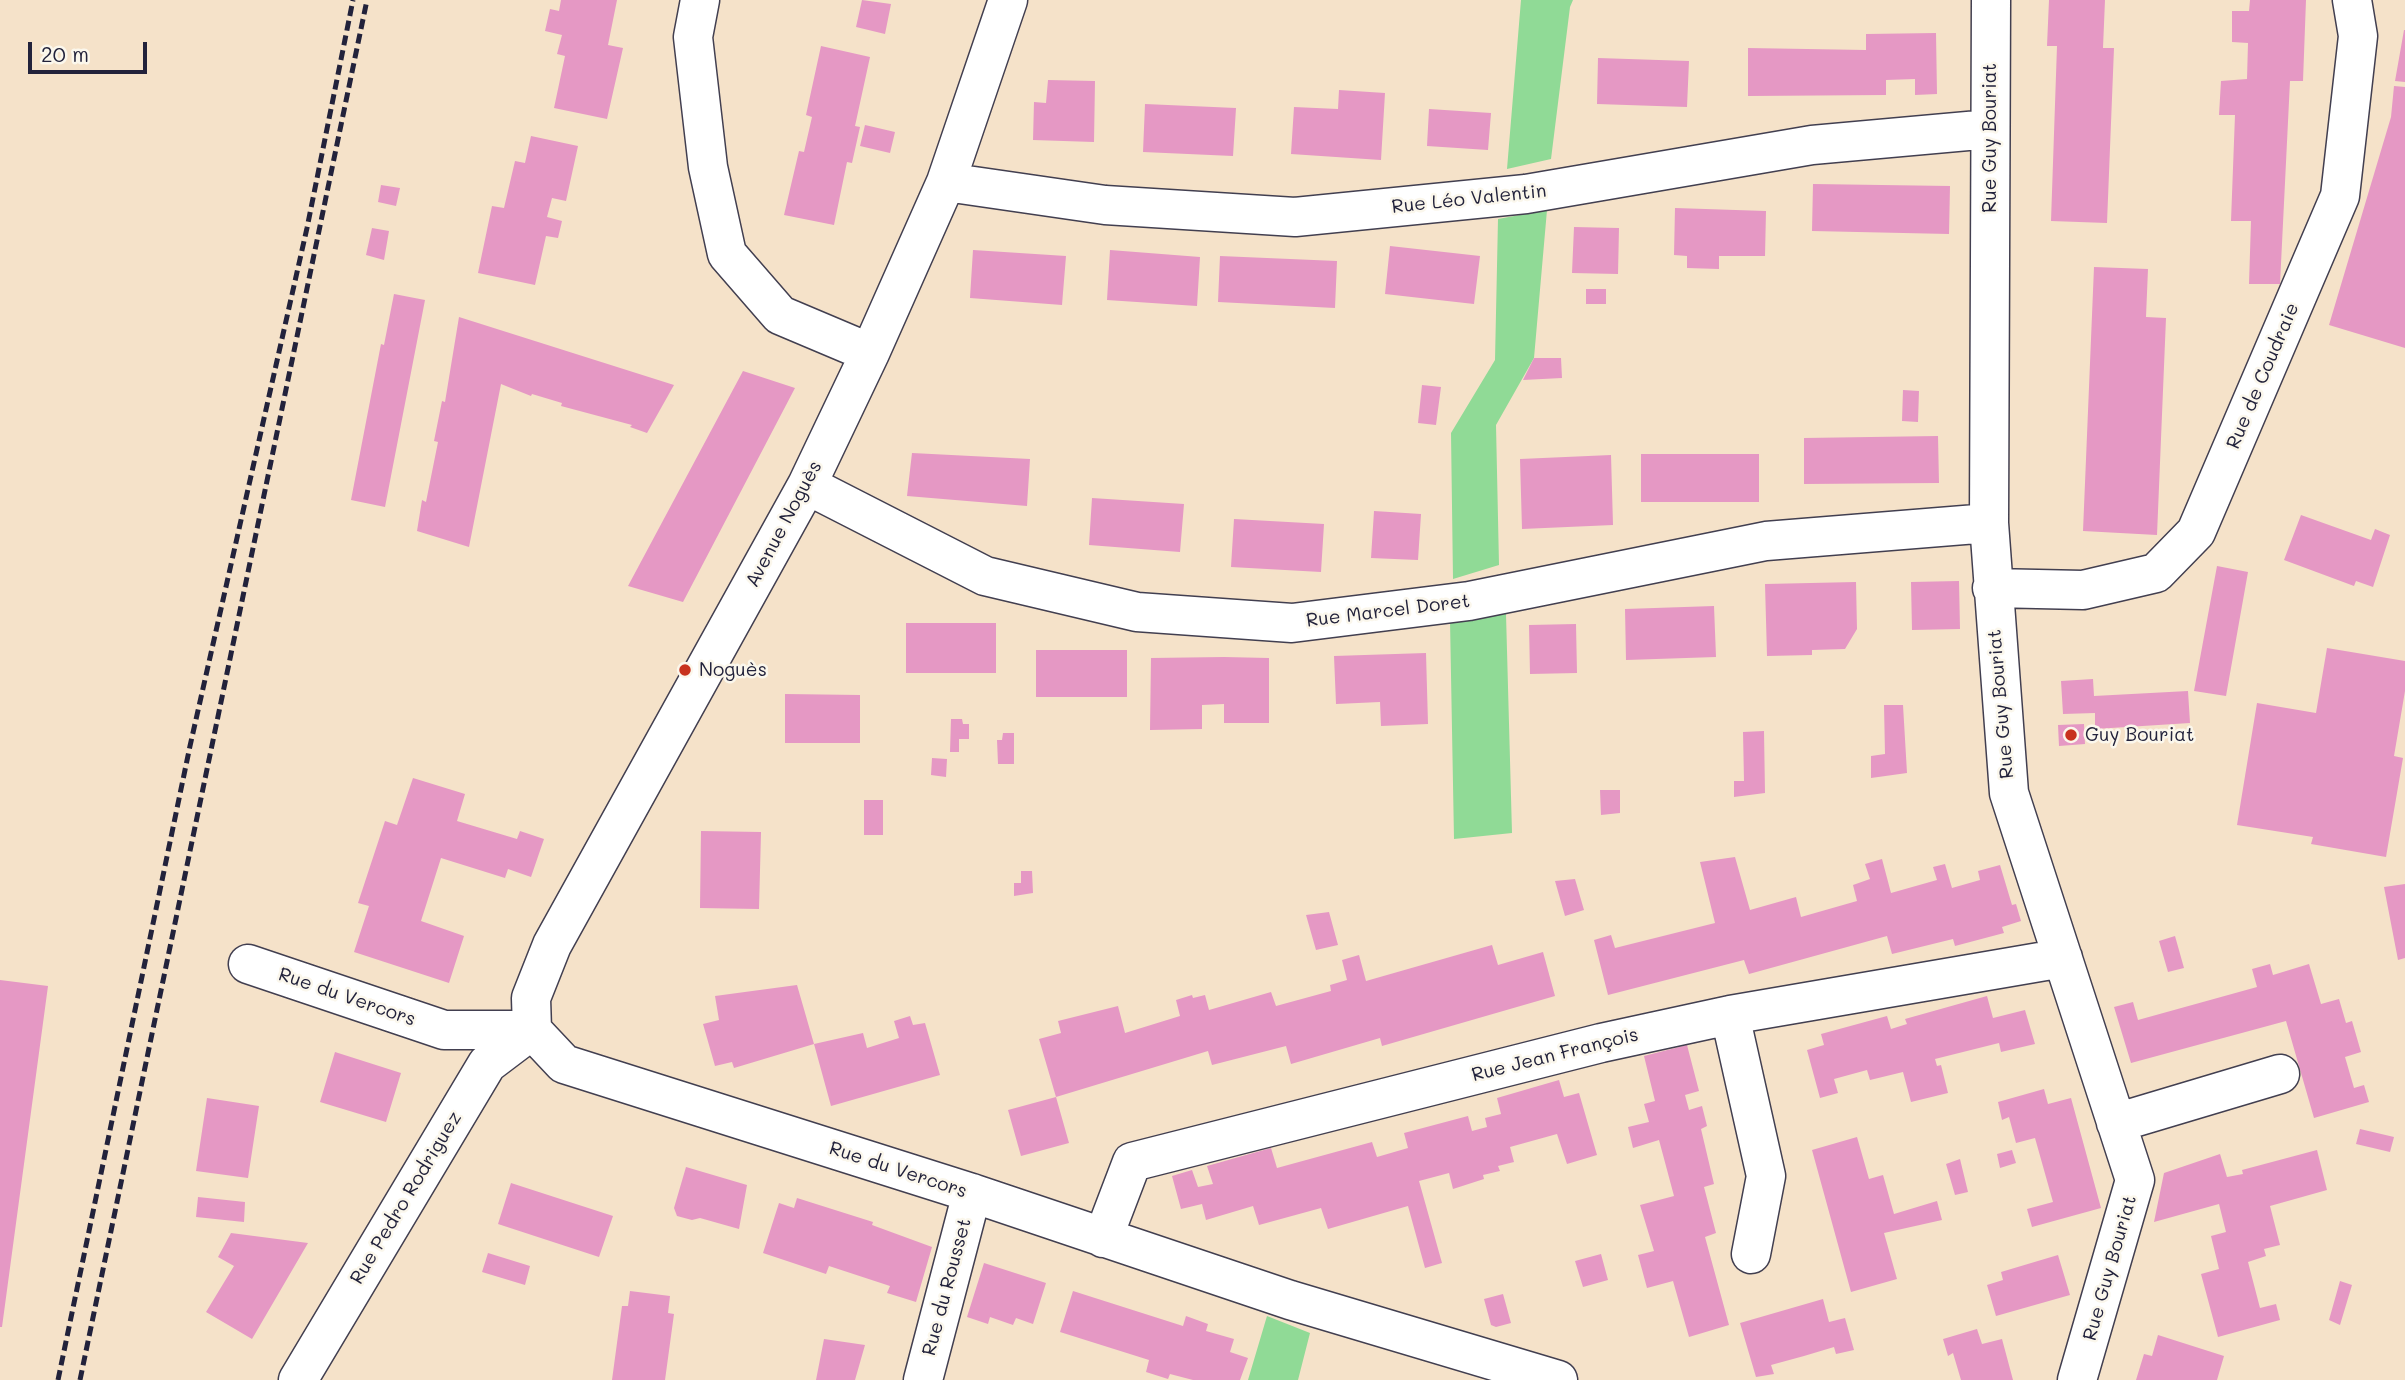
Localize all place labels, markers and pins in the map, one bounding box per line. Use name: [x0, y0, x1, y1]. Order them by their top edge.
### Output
place label: Noguès: [699, 659, 767, 681]
marker: Noguès: [677, 662, 693, 678]
place label: Guy Bouriat: [2085, 724, 2194, 746]
marker: Guy Bouriat: [2063, 727, 2079, 743]

